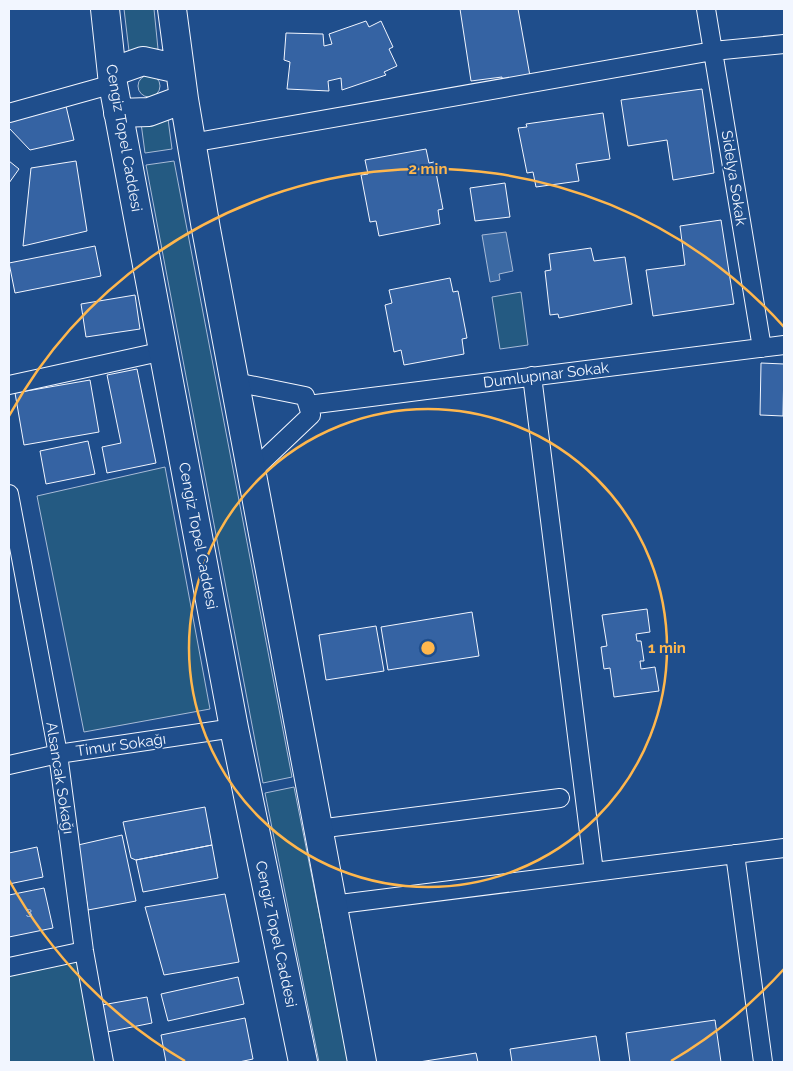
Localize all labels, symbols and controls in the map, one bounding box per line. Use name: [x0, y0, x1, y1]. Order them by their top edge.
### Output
street label: Cengiz Topel Caddesi: [102, 63, 146, 213]
street label: Sidelya Sokak: [718, 129, 750, 227]
text: 2 min: [409, 160, 447, 178]
street label: Dumlupınar Sokak: [482, 358, 610, 392]
street label: Cengiz Topel Caddesi: [175, 461, 221, 611]
centre of rings: [419, 639, 437, 657]
text: 1 min: [648, 639, 686, 657]
street label: Alsancak Sokağı: [42, 721, 78, 835]
street label: Timur Sokağı: [75, 730, 167, 760]
street label: Cengiz Topel Caddesi: [252, 859, 300, 1009]
house number: 3: [26, 904, 32, 918]

